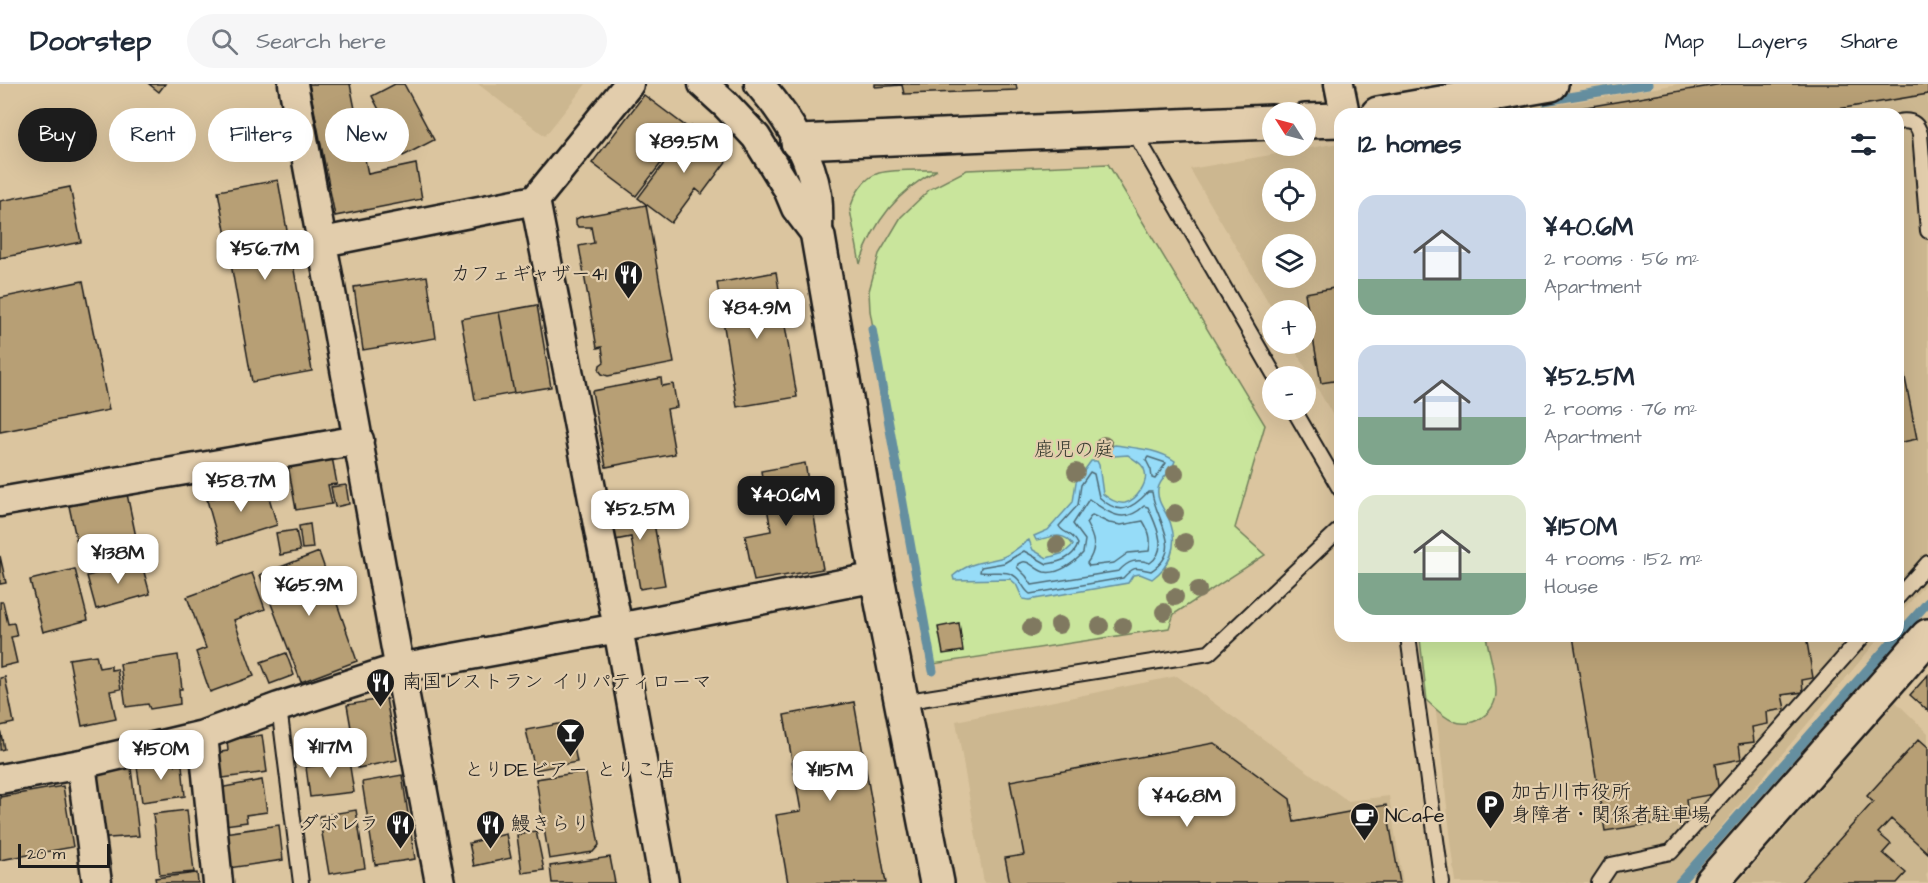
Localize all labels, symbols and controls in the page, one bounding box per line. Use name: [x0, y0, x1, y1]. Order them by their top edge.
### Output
search box: [187, 14, 607, 68]
text: Doorstep: [30, 22, 151, 61]
icon: search: [208, 25, 241, 58]
text: Search here: [256, 26, 386, 57]
text: Map: [1664, 27, 1704, 56]
text: Layers: [1737, 27, 1807, 56]
text: Share: [1840, 27, 1898, 56]
north arrow: [1262, 102, 1316, 156]
map controls: [1262, 102, 1316, 420]
chip: Buy: [18, 108, 97, 162]
chip: Rent: [109, 108, 196, 162]
chip: Filters: [208, 108, 313, 162]
chip: New: [325, 108, 409, 162]
pin: ¥89.5M: [635, 123, 733, 174]
text: 12 homes: [1358, 126, 1461, 162]
text: ¥89.5M: [650, 128, 718, 156]
icon: filters: [1847, 128, 1880, 161]
button: locate: [1262, 168, 1316, 222]
text: ¥40.6M: [1544, 209, 1633, 245]
icon: home: [1406, 219, 1478, 291]
pin: ¥56.7M: [216, 230, 314, 281]
button: layers: [1262, 234, 1316, 288]
text: ¥56.7M: [230, 235, 300, 263]
text: 2 rooms · 56 m²: [1544, 245, 1699, 273]
restaurant icon: カフェギャザー41: [612, 258, 644, 300]
place label: カフェギャザー41: [451, 260, 607, 288]
text: Apartment: [1544, 273, 1642, 301]
pin: ¥84.9M: [708, 289, 806, 340]
text: ¥84.9M: [723, 294, 791, 322]
button: +: [1262, 300, 1316, 354]
text: ¥52.5M: [1544, 359, 1635, 395]
button: −: [1262, 366, 1316, 420]
icon: home: [1406, 369, 1478, 441]
text: 2 rooms · 76 m²: [1544, 395, 1697, 423]
text: Apartment: [1544, 423, 1642, 451]
park label: 鹿児の庭: [1034, 436, 1114, 464]
pin: ¥58.7M: [192, 462, 290, 513]
text: ¥58.7M: [206, 467, 276, 495]
pin: ¥40.6M: [737, 476, 835, 527]
text: ¥40.6M: [752, 481, 820, 509]
pin: ¥52.5M: [591, 490, 689, 541]
text: ¥52.5M: [605, 495, 675, 523]
text: ¥150M: [1544, 509, 1618, 545]
icon: home: [1406, 519, 1478, 591]
pin: ¥138M: [76, 534, 160, 585]
text: ¥138M: [92, 539, 144, 567]
text: 4 rooms · 152 m²: [1544, 545, 1703, 573]
pin: ¥65.9M: [260, 566, 358, 617]
text: ¥65.9M: [275, 571, 343, 599]
text: House: [1544, 573, 1598, 601]
restaurant icon: 南国レストラン イリパティローマ: [365, 666, 397, 708]
place label: 南国レストラン イリパティローマ: [402, 668, 712, 696]
bar icon: とりDEビアー とりこ店: [554, 716, 586, 758]
pin: ¥117M: [288, 728, 372, 779]
pin: ¥150M: [119, 730, 203, 781]
text: ¥117M: [308, 733, 352, 761]
text: ¥150M: [133, 735, 189, 763]
pin: ¥115M: [788, 751, 872, 802]
place label: とりDEビアー とりこ店: [464, 756, 676, 784]
text: ¥115M: [807, 756, 853, 784]
pin: ¥46.8M: [1138, 777, 1236, 828]
place label: 加古川市役所 身障者・関係者駐車場: [1511, 778, 1711, 829]
text: ¥46.8M: [1152, 782, 1222, 810]
parking icon: 加古川市役所 身障者・関係者駐車場: [1474, 788, 1506, 830]
cafe icon: NCafe: [1348, 800, 1380, 842]
place label: NCafe: [1385, 802, 1445, 830]
restaurant icon: ダボレラ: [384, 808, 416, 850]
restaurant icon: 鰻きらり: [474, 808, 506, 850]
place label: ダボレラ: [299, 810, 379, 838]
place label: 鰻きらり: [511, 810, 591, 838]
scale bar: [18, 841, 110, 868]
text: 20 m: [27, 843, 65, 865]

